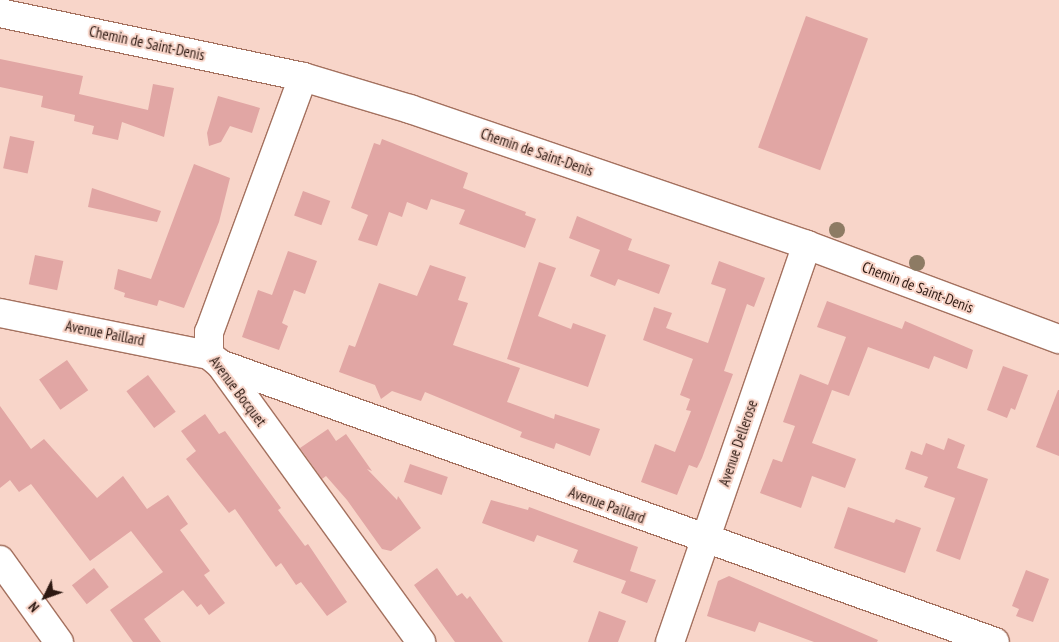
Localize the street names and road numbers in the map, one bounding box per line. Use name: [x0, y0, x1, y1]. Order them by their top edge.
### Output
street label: Chemin de Saint-Denis: [88, 22, 206, 64]
street label: Chemin de Saint-Denis: [478, 124, 596, 180]
street label: Chemin de Saint-Denis: [860, 258, 976, 316]
street label: Avenue Paillard: [64, 317, 146, 349]
street label: Avenue Bocquet: [206, 352, 270, 430]
street label: Avenue Dellerose: [715, 397, 761, 489]
street label: Avenue Paillard: [566, 483, 648, 527]

